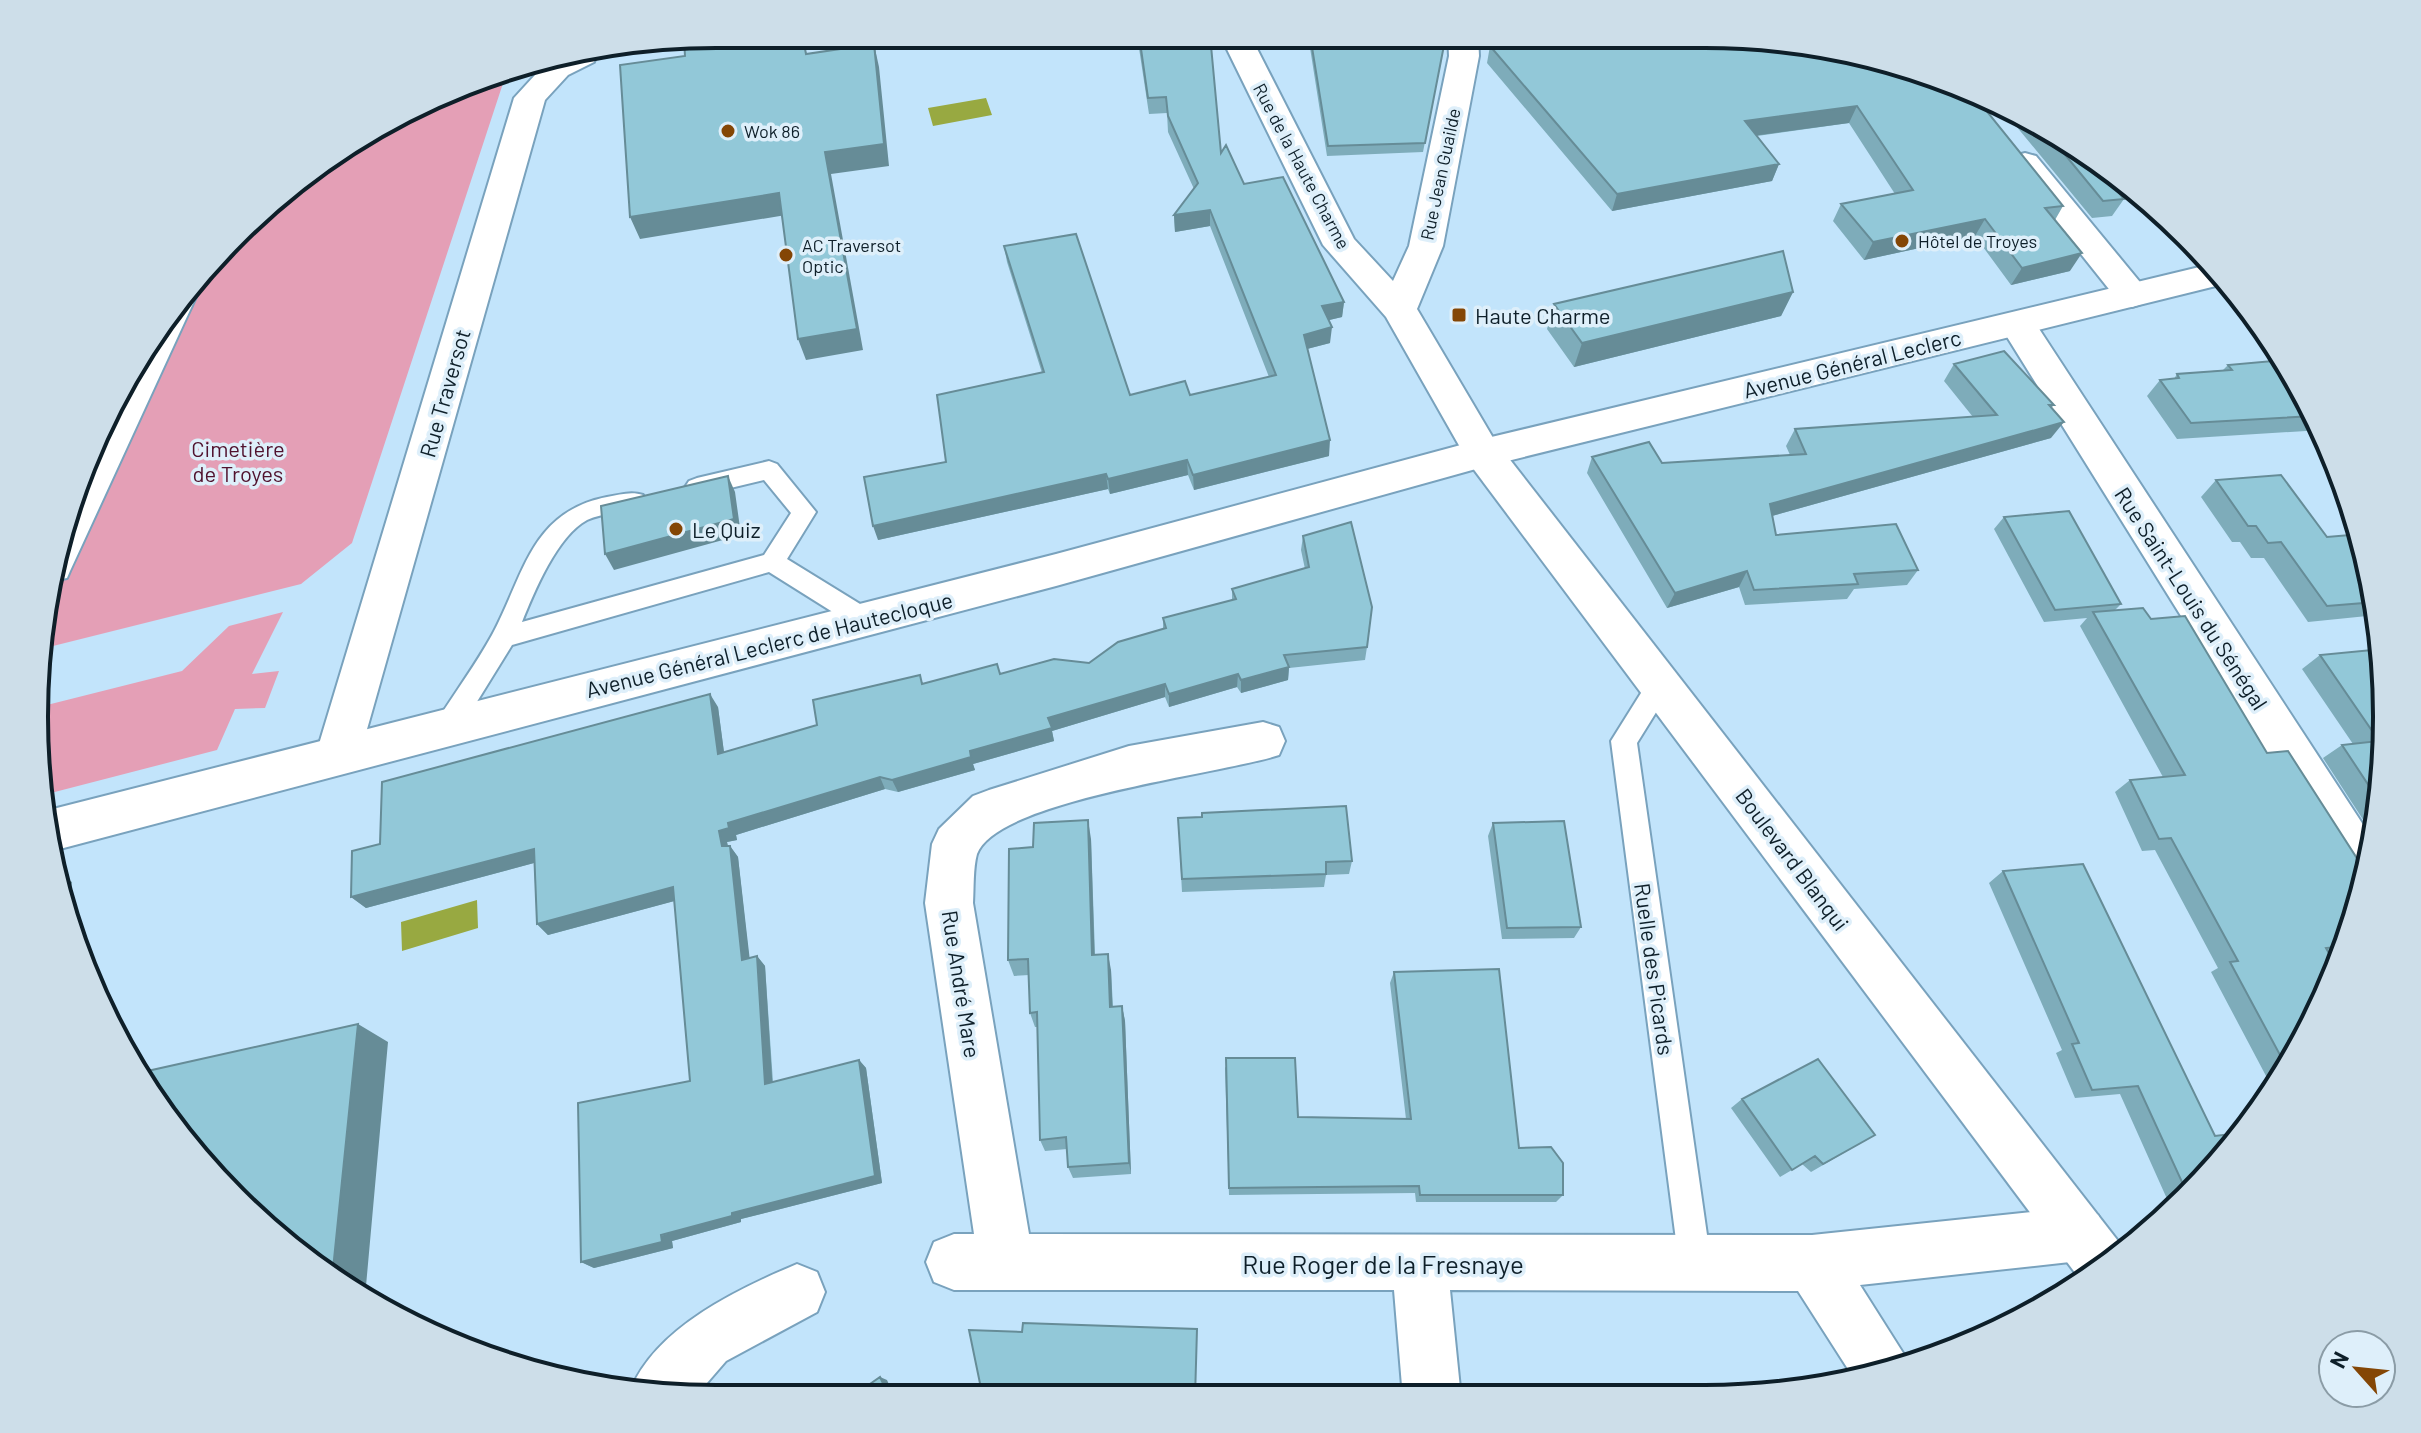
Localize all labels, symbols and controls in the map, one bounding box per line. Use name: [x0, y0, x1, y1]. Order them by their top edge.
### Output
street label: Rue de la Haute Charme: [1249, 79, 1355, 253]
street label: Rue Jean Guailde: [1415, 106, 1465, 242]
place label: Wok 86: [744, 120, 800, 142]
marker: Wok 86: [719, 122, 737, 140]
place label: Hôtel de Troyes: [1918, 230, 2037, 252]
marker: Hôtel de Troyes: [1893, 232, 1911, 250]
place label: AC Traversot Optic: [802, 234, 901, 277]
marker: AC Traversot Optic: [777, 246, 795, 264]
place label: Haute Charme: [1475, 302, 1610, 328]
marker: Haute Charme: [1450, 306, 1468, 324]
street label: Avenue Général Leclerc: [1740, 323, 1964, 403]
street label: Rue Traversot: [413, 326, 475, 460]
park label: Cimetière de Troyes: [191, 435, 285, 486]
street label: Rue Saint-Louis du Sénégal: [2110, 482, 2274, 714]
place label: Le Quiz: [692, 516, 761, 542]
marker: Le Quiz: [667, 520, 685, 538]
street label: Avenue Général Leclerc de Hautecloque: [583, 586, 955, 702]
street label: Boulevard Blanqui: [1731, 783, 1855, 935]
street label: Ruelle des Picards: [1630, 881, 1680, 1057]
street label: Rue André Mare: [937, 908, 987, 1060]
street label: Rue Roger de la Fresnaye: [1242, 1248, 1524, 1279]
north arrow: [2317, 1329, 2397, 1409]
text: N: [2323, 1347, 2353, 1372]

